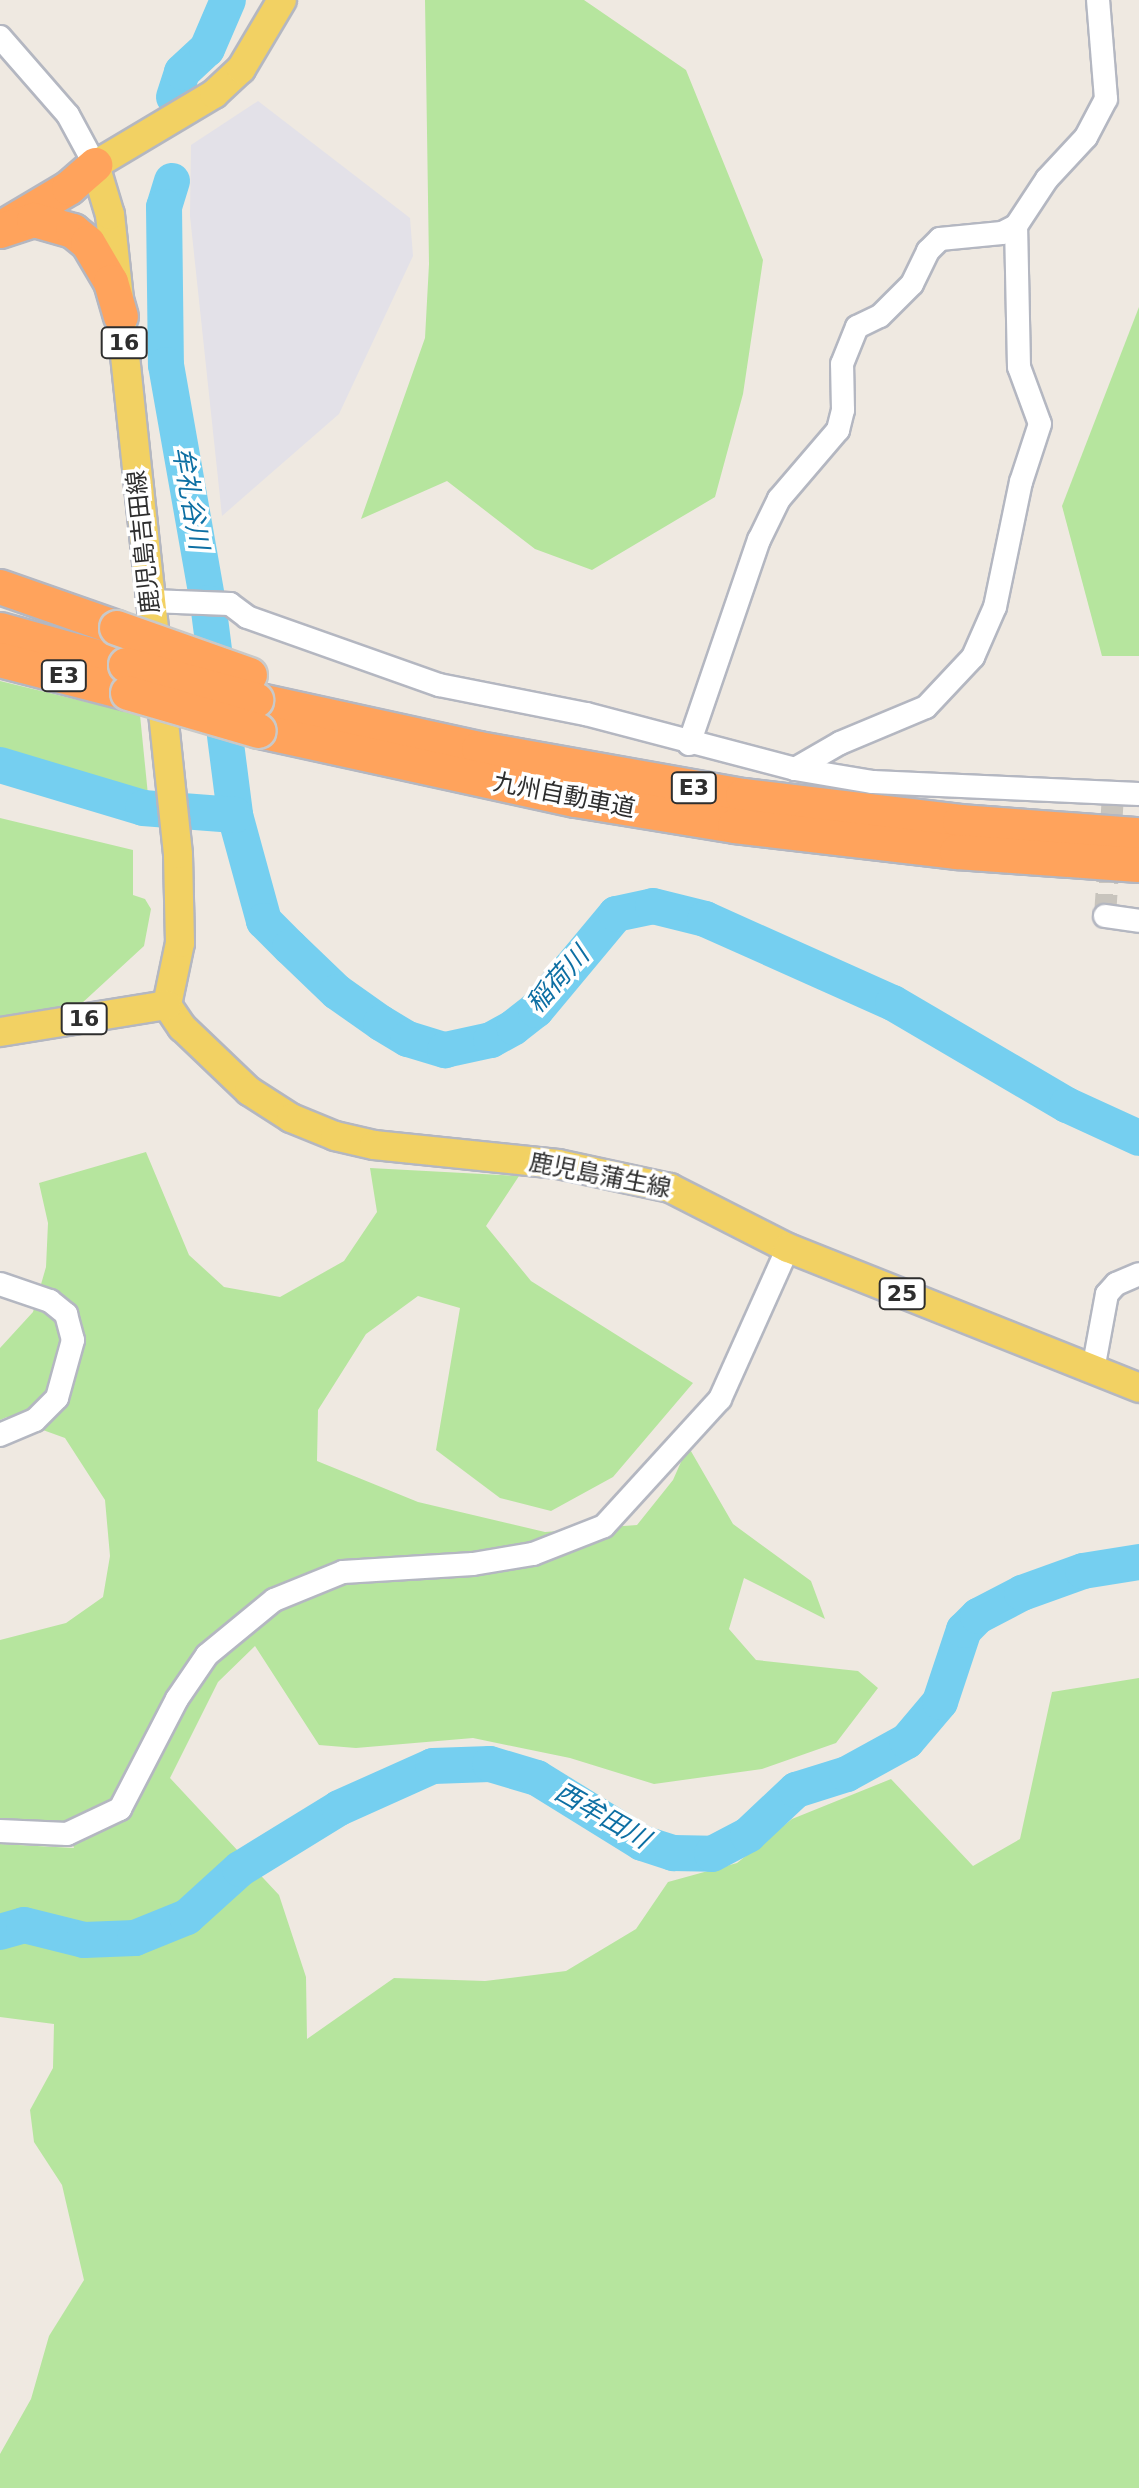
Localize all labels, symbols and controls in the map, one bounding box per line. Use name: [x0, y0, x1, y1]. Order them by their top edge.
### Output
road number: 16: [100, 325, 148, 361]
water label: 牟礼谷川: [166, 444, 214, 552]
street label: 鹿児島吉田線: [122, 469, 166, 615]
road number: E3: [40, 658, 88, 694]
street label: 九州自動車道: [491, 768, 637, 824]
road number: E3: [670, 770, 718, 806]
water label: 稲荷川: [520, 941, 596, 1019]
road number: 16: [60, 1001, 108, 1037]
street label: 鹿児島蒲生線: [527, 1148, 673, 1204]
road number: 25: [878, 1276, 926, 1312]
water label: 西牟田川: [549, 1776, 655, 1856]

